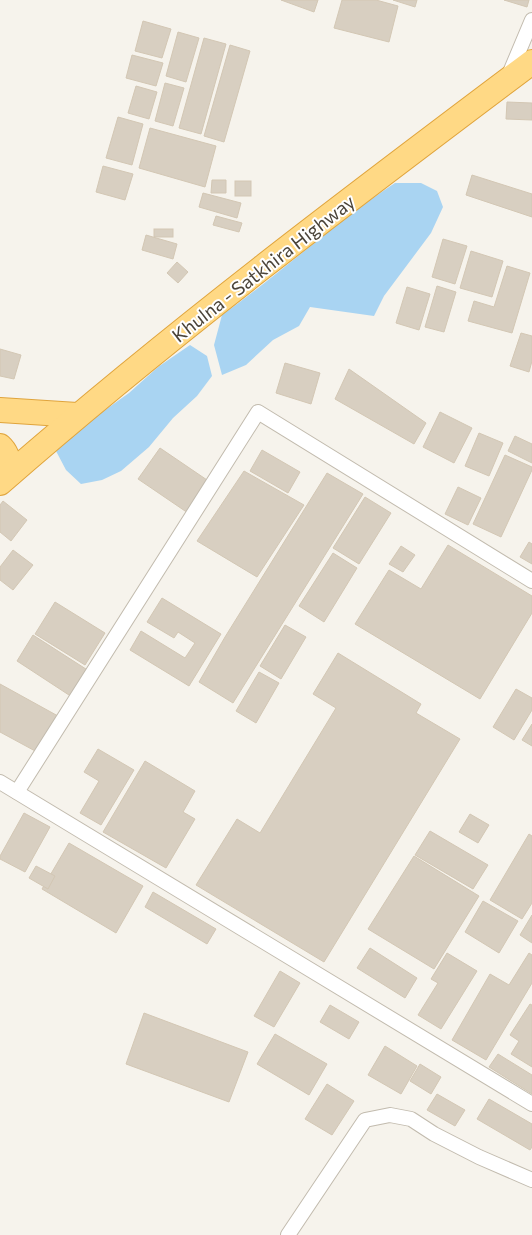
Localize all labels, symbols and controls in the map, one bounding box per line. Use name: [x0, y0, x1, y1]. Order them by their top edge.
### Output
street label: Khulna - Satkhira Highway: [167, 189, 359, 347]

